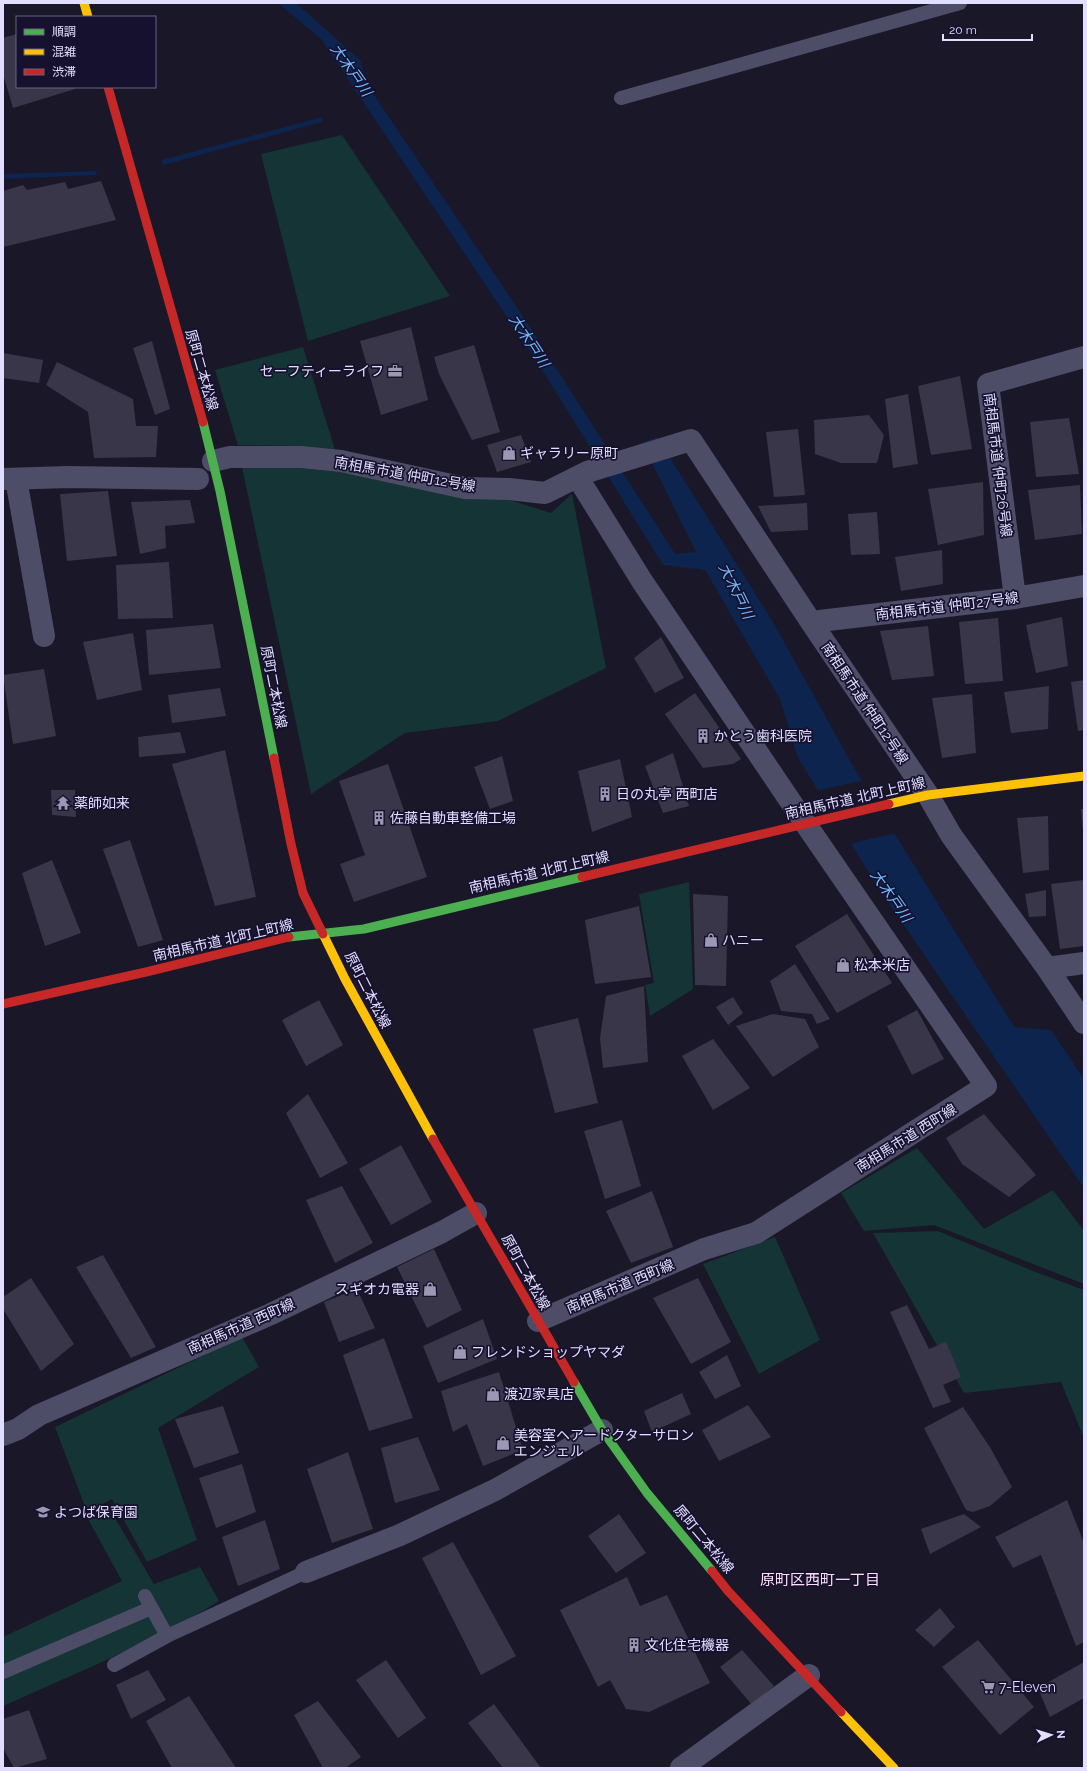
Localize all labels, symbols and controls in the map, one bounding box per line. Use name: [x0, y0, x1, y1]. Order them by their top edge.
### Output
legend: [16, 16, 156, 88]
scale bar: [943, 16, 1032, 42]
text: 20 m: [949, 23, 977, 37]
text: 順調: [52, 25, 76, 39]
water label: 大木戸川: [326, 40, 377, 101]
text: 混雑: [52, 45, 76, 59]
text: 渋滞: [52, 65, 76, 79]
water label: 大木戸川: [505, 311, 554, 373]
street label: 原町二本松線: [183, 327, 221, 413]
place label: セーフティーライフ: [260, 363, 384, 379]
office icon: セーフティーライフ: [387, 363, 403, 379]
street label: 南相馬市道 仲町26号線: [981, 392, 1015, 538]
shop icon: ギャラリー原町: [501, 445, 517, 461]
place label: ギャラリー原町: [520, 445, 618, 461]
street label: 南相馬市道 仲町12号線: [333, 454, 477, 494]
water label: 大木戸川: [715, 560, 758, 624]
street label: 南相馬市道 仲町27号線: [874, 589, 1020, 623]
street label: 南相馬市道 仲町12号線: [818, 639, 912, 767]
street label: 原町二本松線: [258, 644, 290, 730]
building icon: かとう歯科医院: [695, 728, 711, 744]
place label: かとう歯科医院: [714, 728, 812, 744]
street label: 南相馬市道 北町上町線: [783, 774, 927, 822]
building icon: 日の丸亭 西町店: [597, 786, 613, 802]
place label: 日の丸亭 西町店: [616, 786, 718, 802]
temple icon: 薬師如来: [55, 795, 71, 811]
place label: 薬師如来: [74, 795, 130, 811]
building icon: 佐藤自動車整備工場: [371, 810, 387, 826]
place label: 佐藤自動車整備工場: [390, 810, 516, 826]
street label: 南相馬市道 北町上町線: [467, 848, 611, 896]
water label: 大木戸川: [866, 866, 917, 927]
street label: 南相馬市道 北町上町線: [151, 916, 295, 964]
shop icon: ハニー: [703, 932, 719, 948]
place label: ハニー: [722, 932, 764, 948]
street label: 原町二本松線: [342, 949, 394, 1031]
shop icon: 松本米店: [835, 957, 851, 973]
place label: 松本米店: [854, 957, 910, 973]
street label: 南相馬市道 西町線: [853, 1101, 959, 1175]
street label: 原町二本松線: [499, 1231, 553, 1313]
street label: 南相馬市道 西町線: [564, 1256, 676, 1316]
place label: スギオカ電器: [335, 1281, 419, 1297]
shop icon: スギオカ電器: [422, 1281, 438, 1297]
street label: 南相馬市道 西町線: [185, 1295, 297, 1357]
shop icon: フレンドショップヤマダ: [452, 1344, 468, 1360]
place label: フレンドショップヤマダ: [471, 1344, 625, 1360]
shop icon: 渡辺家具店: [485, 1386, 501, 1402]
place label: 渡辺家具店: [504, 1386, 574, 1402]
place label: 美容室ヘアードクターサロン エンジェル: [514, 1427, 694, 1459]
shop icon: 美容室ヘアードクターサロン エンジェル: [495, 1435, 511, 1451]
street label: 原町二本松線: [671, 1502, 737, 1576]
school or university icon: よつば保育園: [35, 1504, 51, 1520]
place label: よつば保育園: [54, 1504, 138, 1520]
district label: 原町区西町一丁目: [760, 1571, 880, 1589]
building icon: 文化住宅機器: [626, 1637, 642, 1653]
place label: 文化住宅機器: [645, 1637, 729, 1653]
supermarket icon: 7-Eleven: [980, 1679, 996, 1695]
place label: 7-Eleven: [999, 1679, 1056, 1695]
north arrow: [1031, 1715, 1071, 1755]
text: N: [1054, 1730, 1067, 1739]

